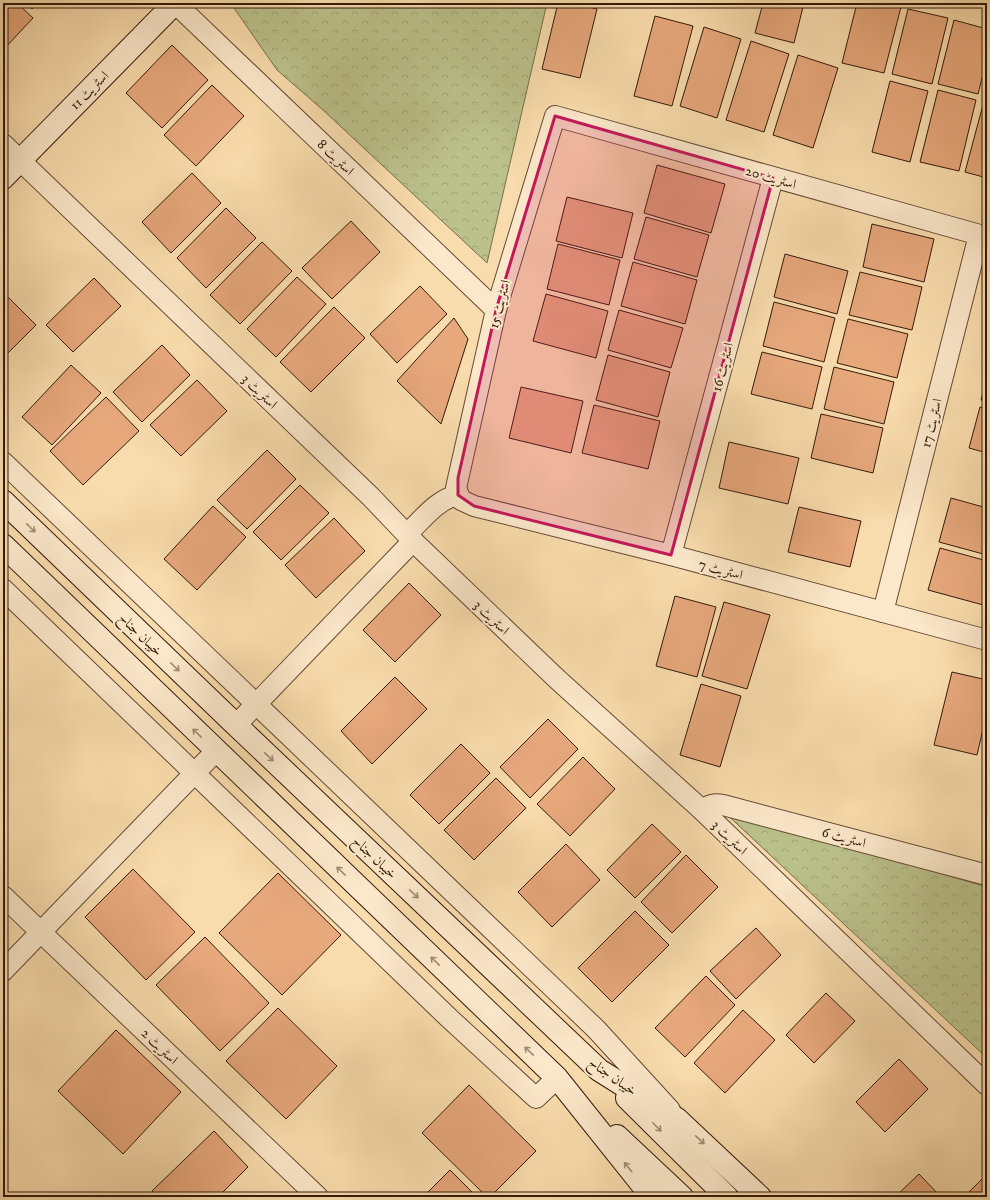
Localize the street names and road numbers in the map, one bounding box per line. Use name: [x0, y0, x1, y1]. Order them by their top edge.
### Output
street label: اسٹریٹ 11: [66, 67, 113, 114]
street label: اسٹریٹ 8: [313, 136, 358, 180]
street label: اسٹریٹ 20: [743, 162, 798, 194]
street label: اسٹریٹ 15: [485, 278, 515, 331]
street label: اسٹریٹ 16: [708, 341, 738, 394]
street label: اسٹریٹ 3: [238, 370, 281, 413]
street label: اسٹریٹ 17: [917, 397, 947, 450]
street label: اسٹریٹ 7: [697, 555, 745, 585]
street label: اسٹریٹ 3: [470, 596, 513, 639]
street label: خیبان جناح: [112, 609, 166, 663]
street label: اسٹریٹ 3: [708, 816, 751, 859]
street label: اسٹریٹ 6: [820, 823, 868, 852]
street label: خیبان جناح: [346, 832, 401, 885]
street label: اسٹریٹ 2: [137, 1025, 182, 1069]
street label: خیبان جناح: [583, 1054, 640, 1102]

